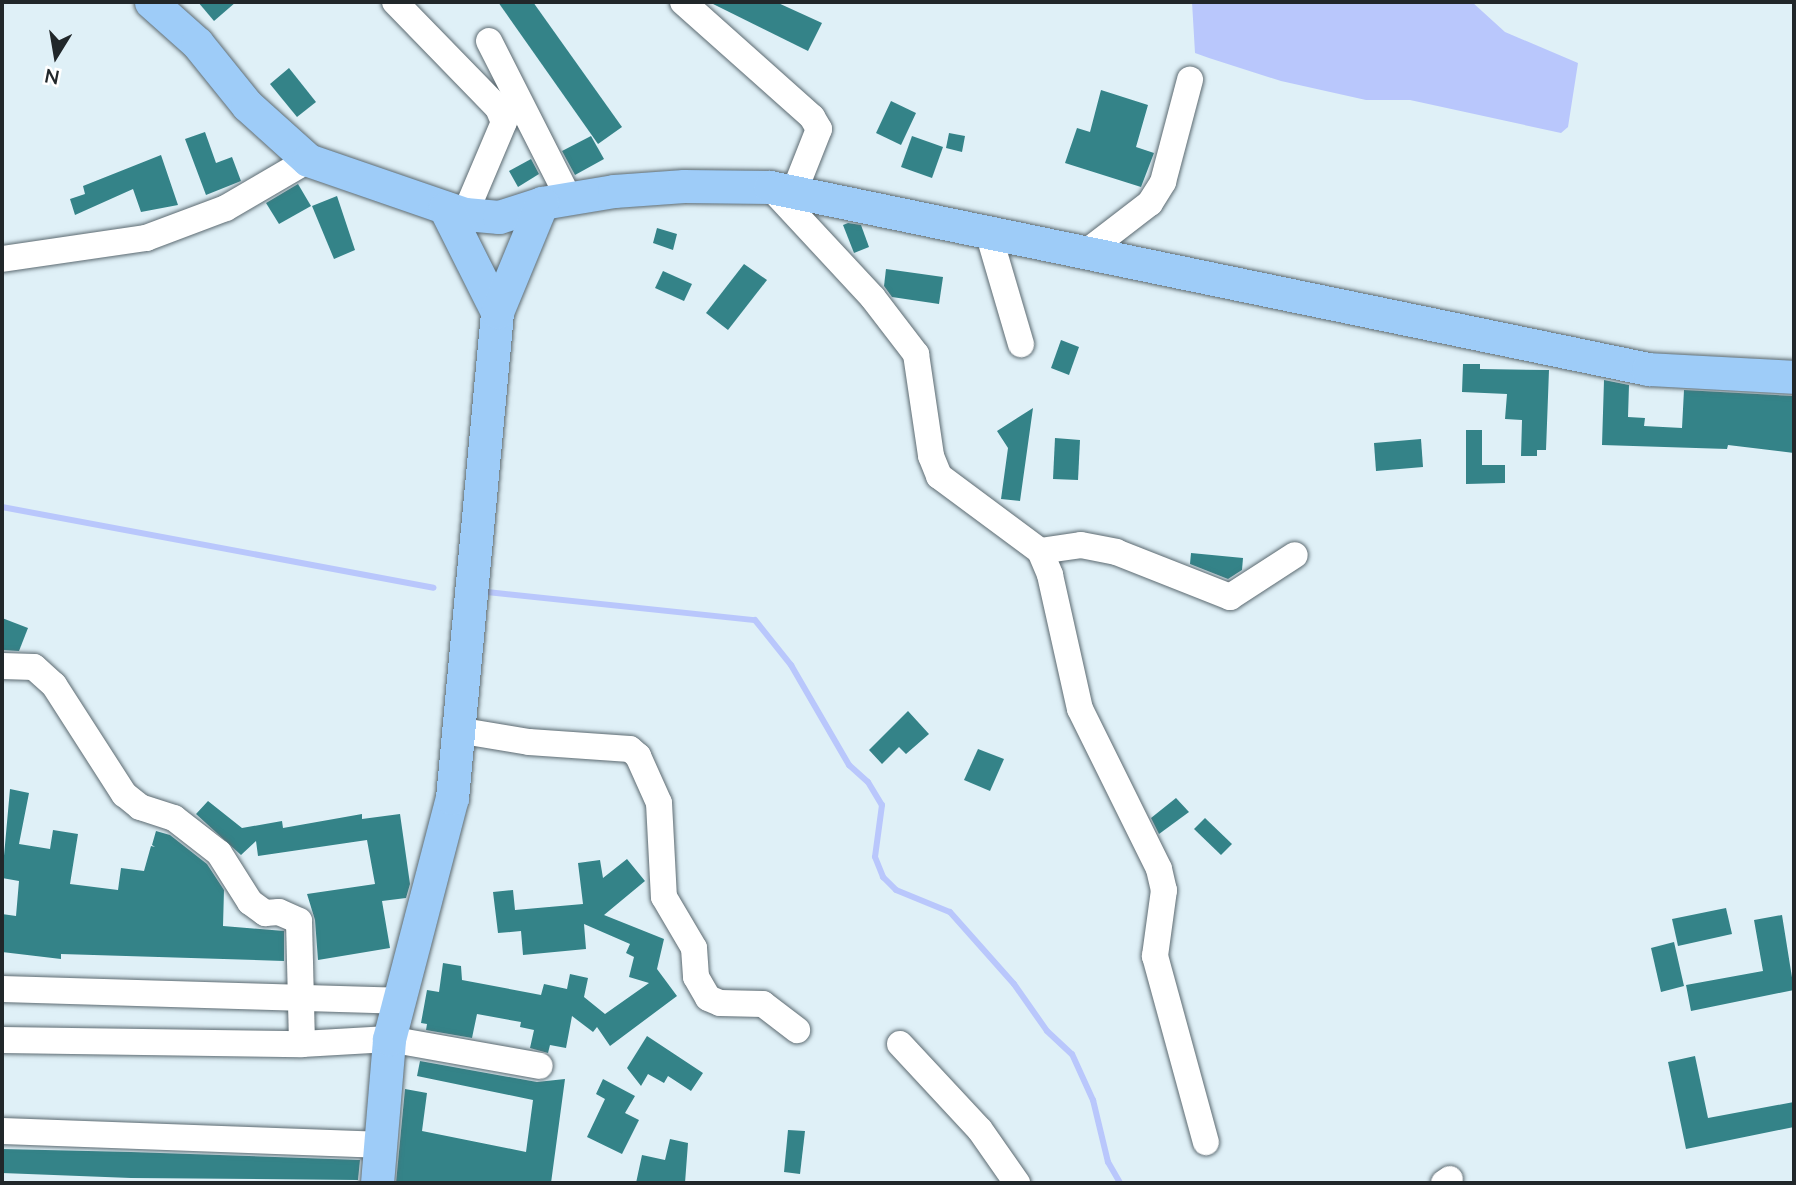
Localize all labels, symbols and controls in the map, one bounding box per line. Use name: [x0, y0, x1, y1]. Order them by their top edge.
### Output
north arrow: [21, 21, 91, 91]
text: N: [43, 64, 61, 90]

